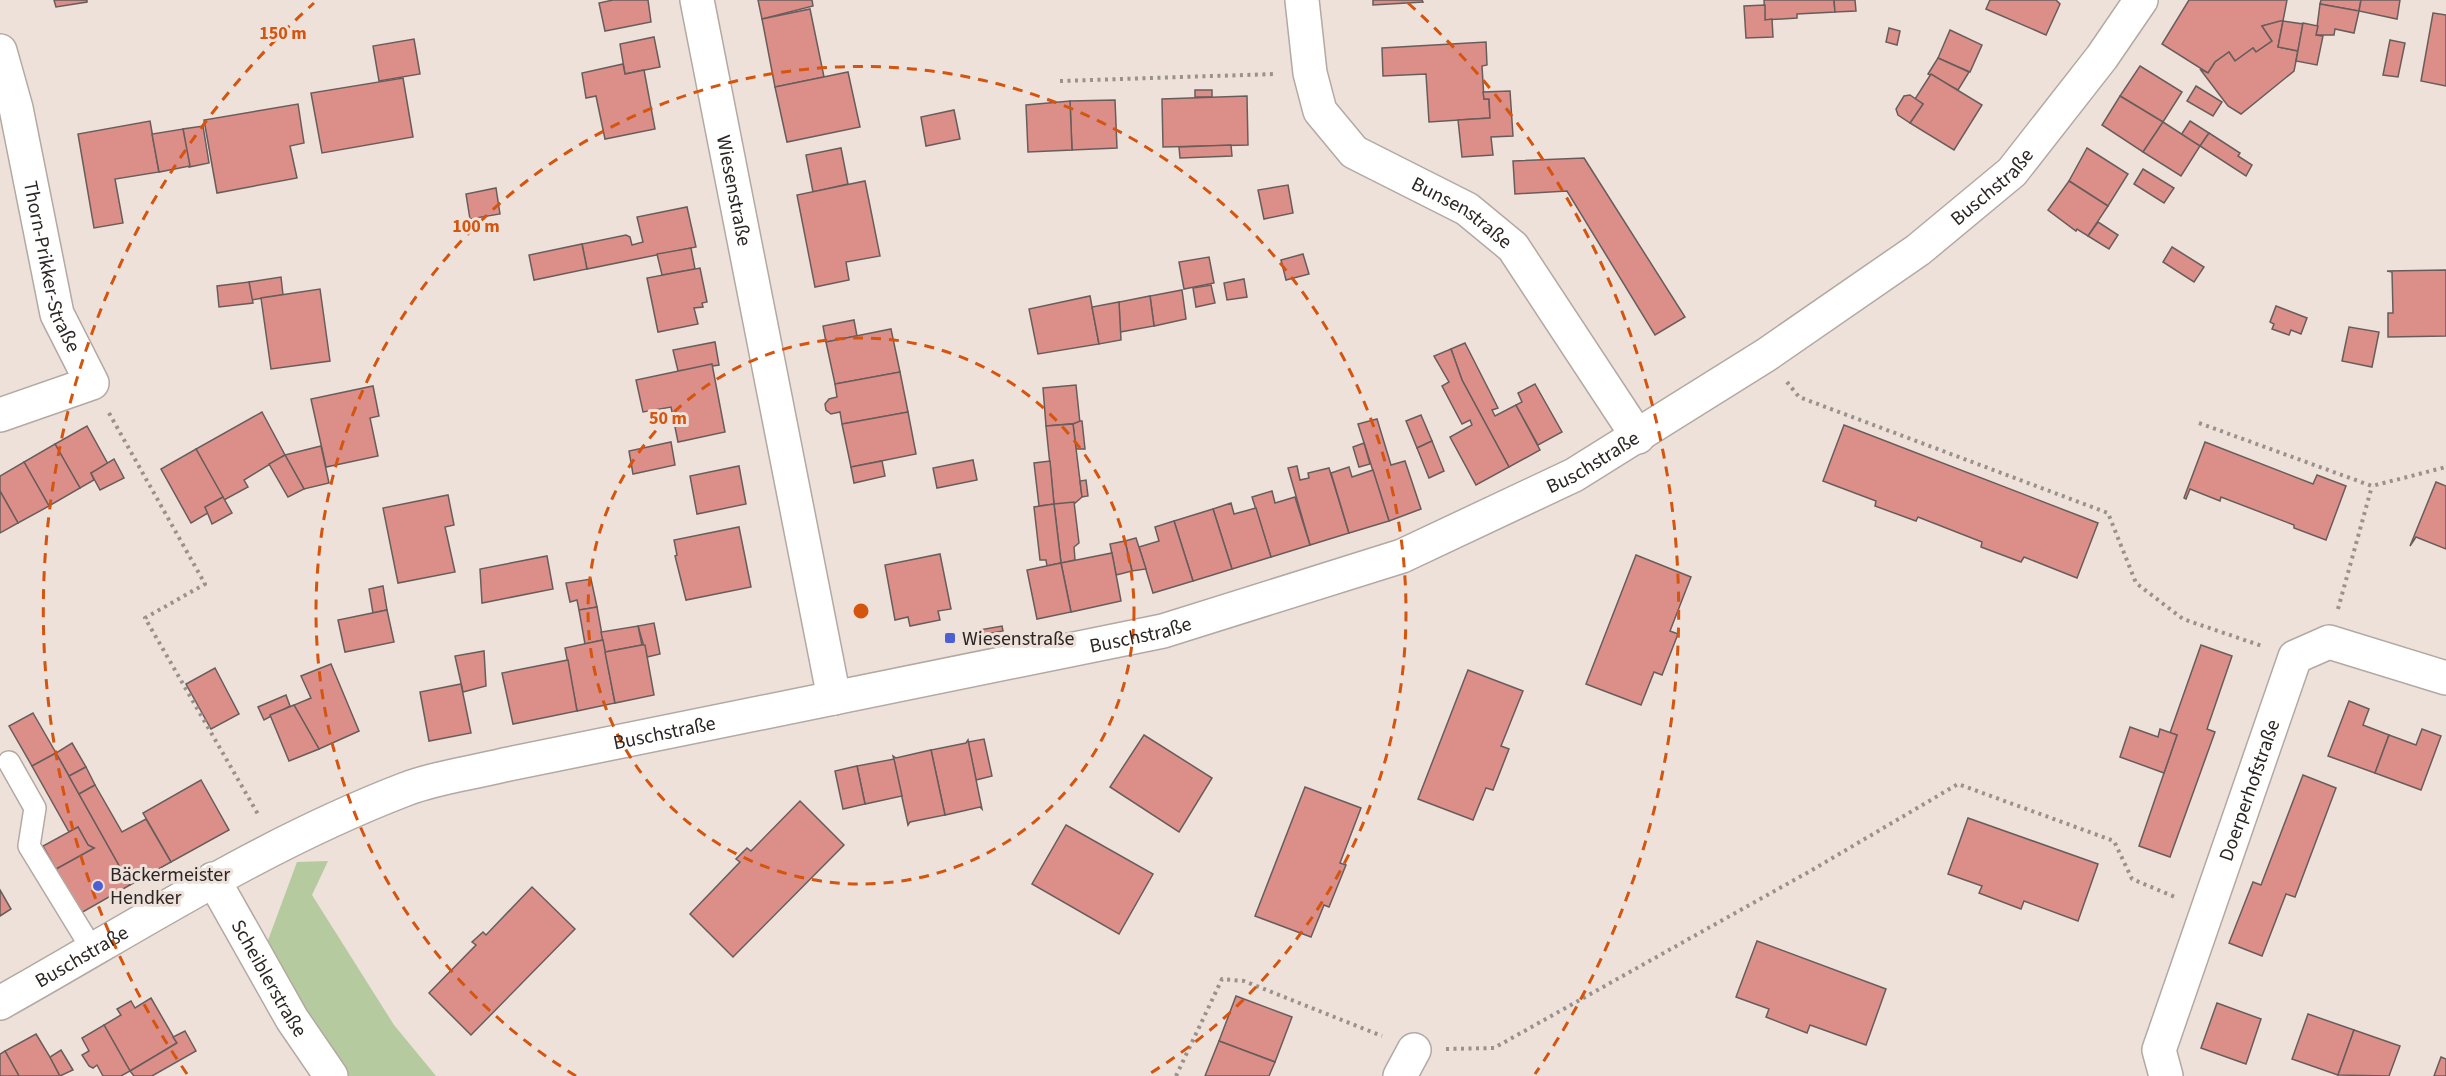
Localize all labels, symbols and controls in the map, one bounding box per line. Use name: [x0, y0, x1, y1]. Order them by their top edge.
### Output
text: 150 m: [259, 21, 307, 46]
street label: Wiesenstraße: [709, 133, 758, 249]
street label: Buschstraße: [1945, 143, 2041, 233]
street label: Bunsenstraße: [1406, 170, 1518, 256]
street label: Thorn-Prikker-Straße: [16, 179, 87, 357]
text: 100 m: [452, 214, 500, 239]
text: 50 m: [649, 406, 687, 431]
street label: Buschstraße: [1542, 425, 1645, 501]
centre of rings: [851, 601, 871, 621]
street label: Buschstraße: [1087, 610, 1195, 661]
place label: Wiesenstraße: [962, 625, 1075, 653]
marker: Wiesenstraße: [943, 631, 957, 645]
street label: Buschstraße: [611, 709, 718, 757]
street label: Doerperhofstraße: [2212, 716, 2287, 865]
place label: Bäckermeister Hendker: [110, 861, 230, 912]
marker: Bäckermeister Hendker: [91, 879, 105, 893]
street label: Scheiblerstraße: [224, 915, 313, 1043]
street label: Buschstraße: [30, 919, 134, 995]

